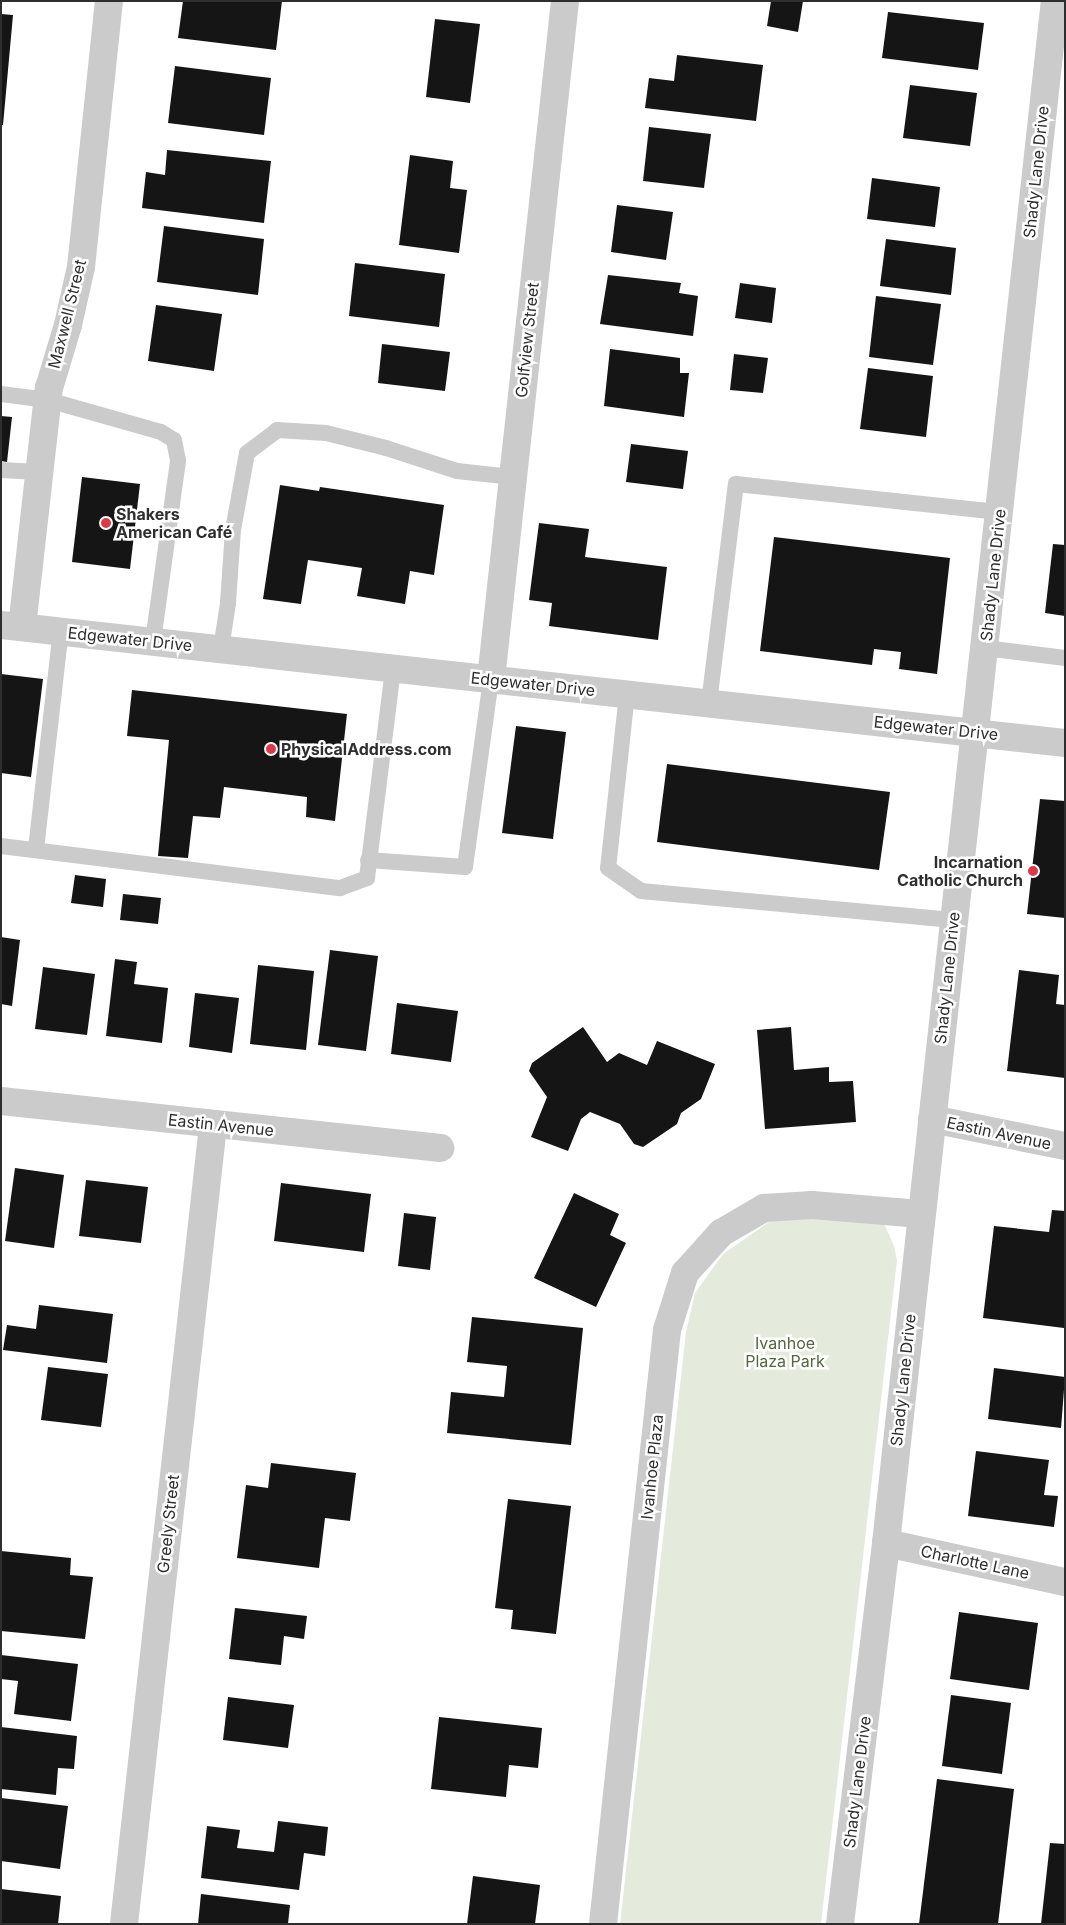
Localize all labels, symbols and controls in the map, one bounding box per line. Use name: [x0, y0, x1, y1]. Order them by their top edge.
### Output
street label: Shady Lane Drive: [1019, 105, 1053, 239]
street label: Maxwell Street: [44, 257, 90, 371]
street label: Golfview Street: [511, 281, 543, 399]
place label: Shakers American Café: [116, 504, 232, 542]
street label: Shady Lane Drive: [976, 508, 1010, 642]
marker: Shakers American Café: [100, 517, 112, 529]
street label: Edgewater Drive: [67, 623, 193, 655]
street label: Edgewater Drive: [470, 668, 596, 700]
street label: Edgewater Drive: [873, 712, 999, 744]
place label: PhysicalAddress.com: [281, 739, 452, 759]
marker: PhysicalAddress.com: [265, 743, 277, 755]
place label: Incarnation Catholic Church: [897, 852, 1023, 890]
marker: Incarnation Catholic Church: [1027, 865, 1039, 877]
street label: Shady Lane Drive: [930, 911, 964, 1045]
street label: Eastin Avenue: [167, 1110, 275, 1140]
street label: Eastin Avenue: [945, 1113, 1053, 1153]
street label: Shady Lane Drive: [886, 1313, 920, 1447]
park label: Ivanhoe Plaza Park: [745, 1333, 825, 1371]
street label: Ivanhoe Plaza: [637, 1414, 667, 1520]
street label: Greely Street: [153, 1474, 183, 1574]
street label: Charlotte Lane: [919, 1541, 1031, 1583]
street label: Shady Lane Drive: [839, 1715, 875, 1849]

